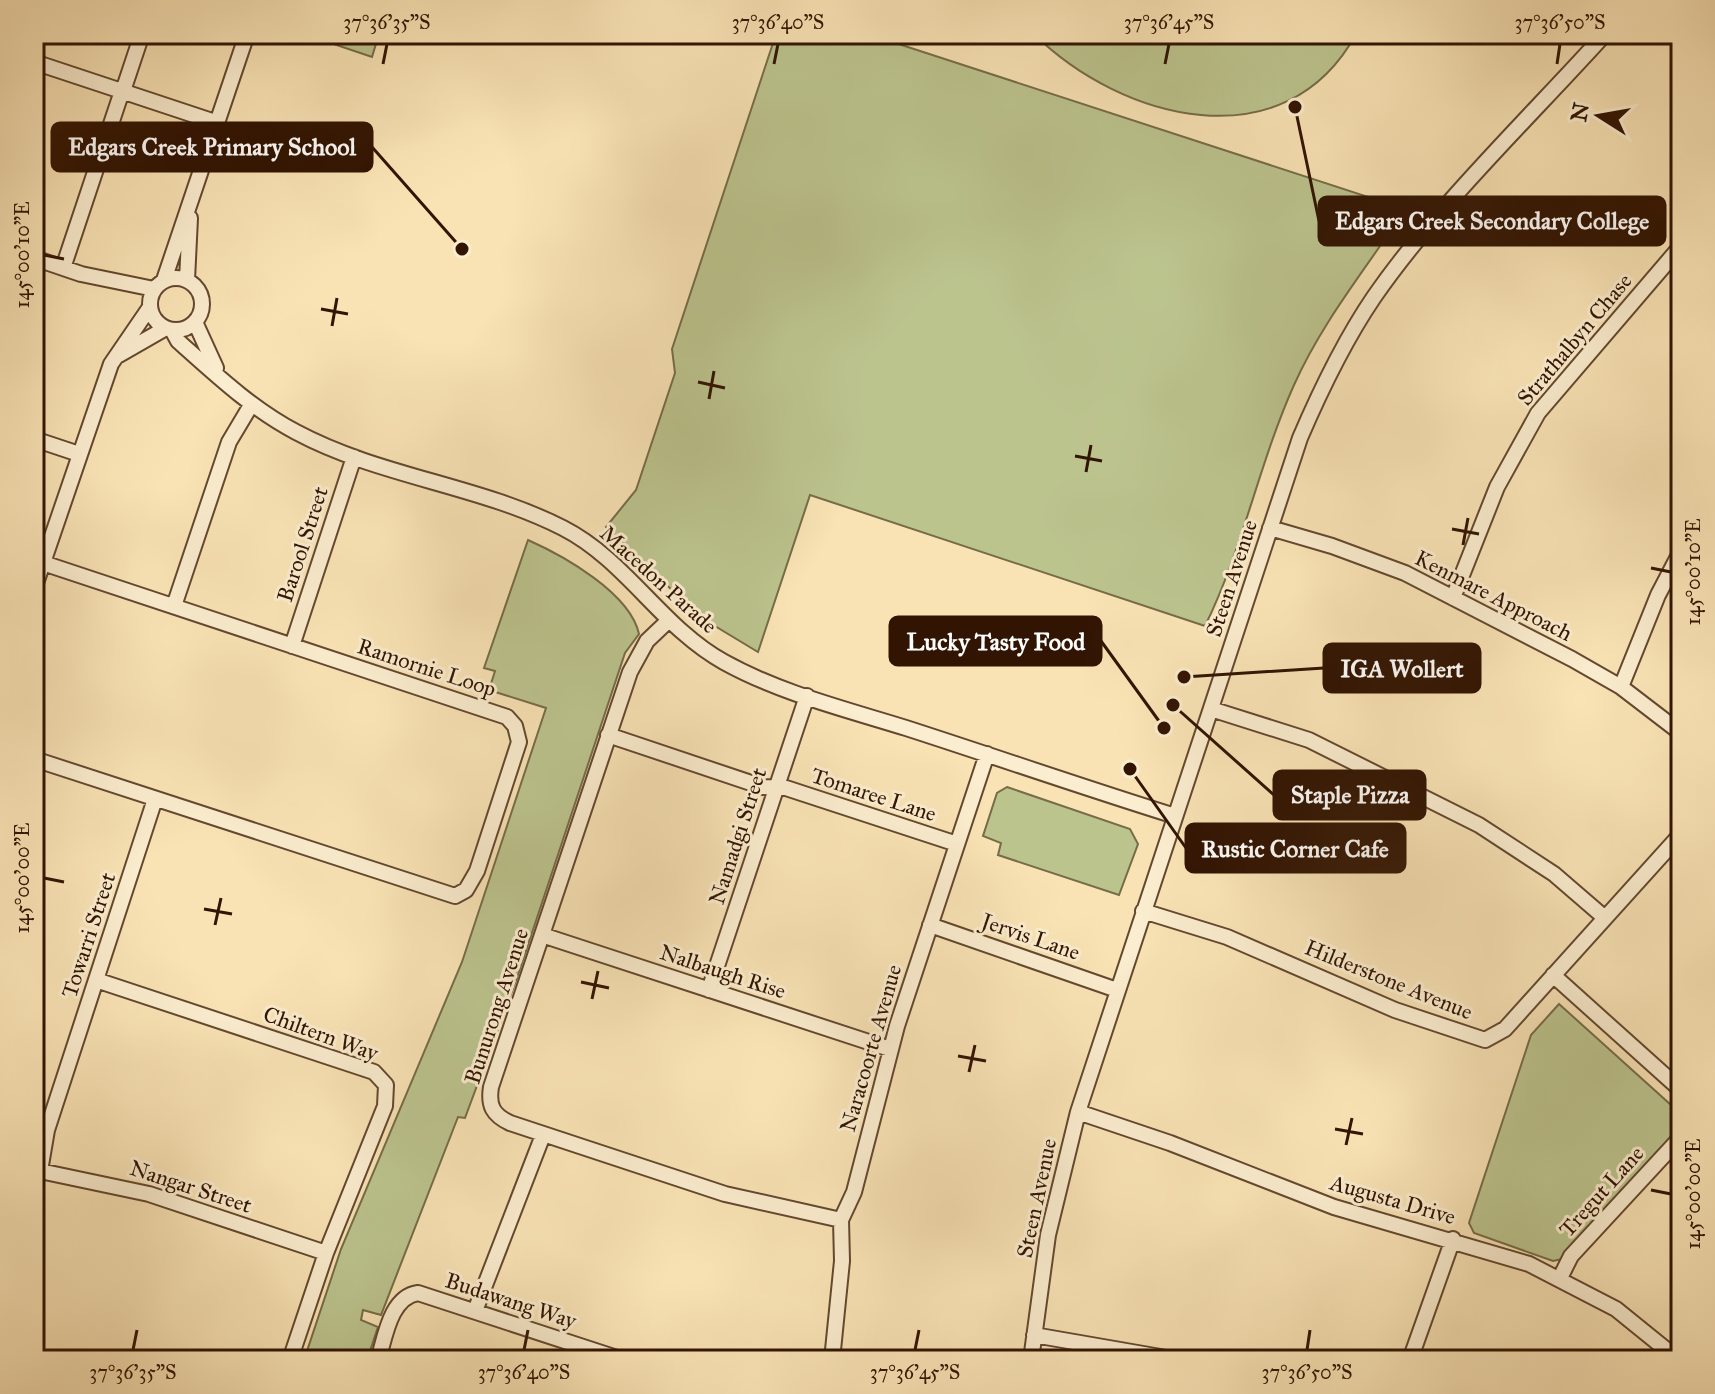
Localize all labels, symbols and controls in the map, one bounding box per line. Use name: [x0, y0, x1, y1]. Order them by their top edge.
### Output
text: 37°36'35"S: [343, 10, 431, 34]
text: 37°36'40"S: [732, 10, 824, 34]
text: 37°36'45"S: [1124, 10, 1214, 34]
text: 37°36'50"S: [1515, 10, 1605, 34]
north arrow: [1559, 76, 1639, 156]
text: N: [1565, 100, 1595, 124]
callout: Edgars Creek Primary School: [52, 123, 372, 171]
text: Edgars Creek Primary School: [68, 132, 356, 162]
callout: Edgars Creek Secondary College: [1319, 197, 1665, 245]
text: 145°00'10"E: [10, 202, 34, 308]
text: Edgars Creek Secondary College: [1335, 206, 1649, 236]
street label: Strathalbyn Chase: [1511, 268, 1638, 411]
street label: Barool Street: [271, 483, 334, 605]
street label: Steen Avenue: [1200, 516, 1263, 640]
text: 145°00'10"E: [1681, 519, 1705, 625]
street label: Macedon Parade: [594, 520, 723, 639]
street label: Kenmare Approach: [1411, 544, 1577, 647]
callout: Lucky Tasty Food: [890, 617, 1101, 665]
text: Lucky Tasty Food: [907, 627, 1086, 657]
street label: Ramornie Loop: [354, 632, 500, 703]
callout: IGA Wollert: [1324, 644, 1480, 692]
text: IGA Wollert: [1340, 654, 1464, 684]
street label: Tomaree Lane: [808, 762, 940, 827]
street label: Namadgi Street: [703, 764, 772, 908]
callout: Staple Pizza: [1274, 771, 1425, 819]
text: Staple Pizza: [1291, 780, 1410, 810]
text: 145°00'00"E: [10, 823, 34, 933]
callout: Rustic Corner Cafe: [1186, 824, 1405, 872]
text: Rustic Corner Cafe: [1201, 834, 1389, 864]
street label: Towarri Street: [56, 869, 121, 1001]
street label: Jervis Lane: [976, 906, 1084, 966]
street label: Bunurong Avenue: [459, 925, 534, 1087]
street label: Hilderstone Avenue: [1301, 934, 1477, 1025]
street label: Nalbaugh Rise: [656, 938, 789, 1005]
street label: Naracoorte Avenue: [834, 961, 907, 1135]
street label: Chiltern Way: [260, 1000, 383, 1067]
street label: Steen Avenue: [1011, 1136, 1062, 1260]
text: 145°00'00"E: [1681, 1139, 1705, 1249]
street label: Tregut Lane: [1553, 1140, 1649, 1242]
street label: Nangar Street: [126, 1154, 255, 1219]
street label: Augusta Drive: [1326, 1168, 1459, 1230]
street label: Budawang Way: [442, 1267, 580, 1335]
text: 37°36'35"S: [89, 1360, 177, 1384]
text: 37°36'40"S: [478, 1360, 570, 1384]
text: 37°36'45"S: [870, 1360, 960, 1384]
text: 37°36'50"S: [1262, 1360, 1352, 1384]

